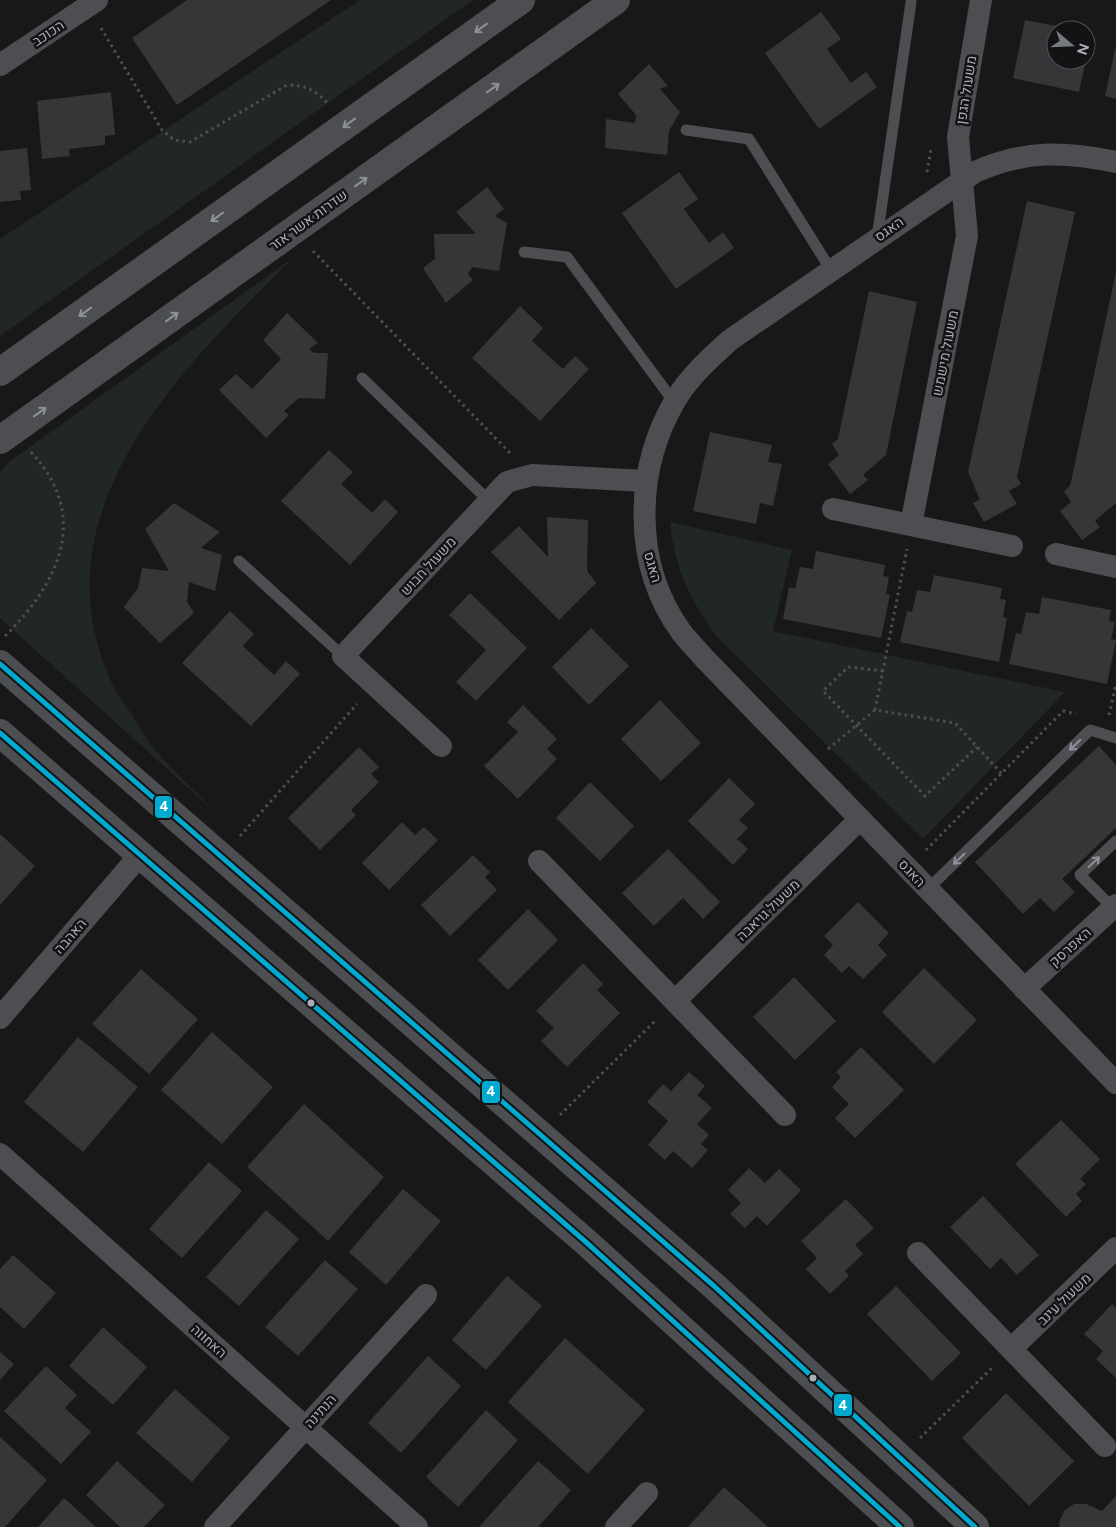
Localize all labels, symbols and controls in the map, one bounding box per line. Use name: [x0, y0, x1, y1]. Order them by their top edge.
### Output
street label: הכוכב: [29, 17, 67, 50]
north arrow: [1046, 20, 1096, 70]
one-way arrow: [474, 23, 488, 33]
text: N: [1073, 41, 1093, 57]
street label: משעול הגפן: [953, 55, 980, 126]
one-way arrow: [486, 83, 500, 93]
one-way arrow: [342, 118, 356, 128]
one-way arrow: [354, 177, 368, 187]
street label: שדרות אשר אזר: [266, 186, 351, 255]
one-way arrow: [210, 212, 224, 222]
street label: האגס: [871, 213, 907, 245]
one-way arrow: [78, 307, 92, 317]
street label: משעול מישמש: [929, 309, 962, 397]
one-way arrow: [165, 312, 179, 322]
one-way arrow: [33, 407, 47, 417]
street label: משעול חבוש: [397, 533, 460, 599]
street label: האגס: [640, 550, 665, 585]
one-way arrow: [1068, 739, 1081, 751]
line badge: 4: [154, 795, 173, 819]
text: 4: [160, 798, 169, 815]
one-way arrow: [952, 853, 965, 865]
street label: האגס: [895, 856, 929, 891]
one-way arrow: [1087, 856, 1100, 868]
street label: משעול גויאבה: [733, 876, 803, 945]
street label: האהבה: [50, 915, 90, 957]
street label: האפרסק: [1046, 924, 1095, 971]
unlabelled marker: [306, 998, 316, 1008]
line badge: 4: [481, 1080, 501, 1104]
text: 4: [487, 1083, 496, 1100]
street label: משעול עינב: [1034, 1270, 1095, 1329]
street label: האחווה: [187, 1321, 230, 1362]
unlabelled marker: [808, 1373, 818, 1383]
street label: הנתינה: [301, 1391, 340, 1432]
line badge: 4: [833, 1393, 853, 1417]
text: 4: [839, 1397, 848, 1414]

